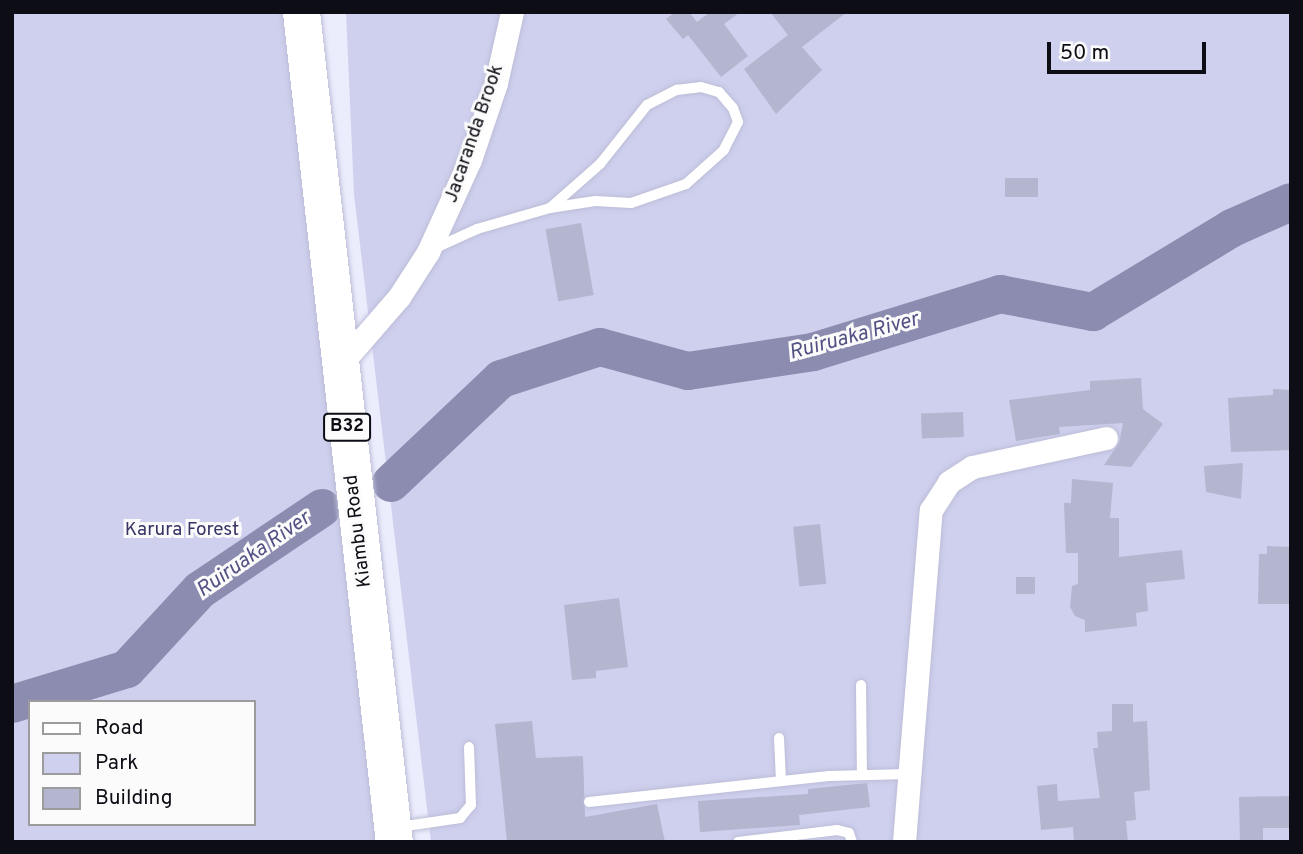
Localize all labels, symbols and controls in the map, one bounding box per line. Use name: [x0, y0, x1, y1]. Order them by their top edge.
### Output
scale bar: [1051, 28, 1210, 72]
text: 50 m: [1060, 40, 1109, 67]
street label: Jacaranda Brook: [441, 62, 509, 206]
water label: Ruiruaka River: [786, 308, 922, 366]
road number: B32: [322, 412, 372, 442]
street label: Kiambu Road: [341, 473, 377, 589]
water label: Ruiruaka River: [192, 507, 316, 603]
park label: Karura Forest: [125, 520, 239, 542]
legend: [28, 700, 256, 826]
text: Road: [95, 715, 144, 742]
text: Park: [95, 750, 138, 777]
text: Building: [95, 785, 173, 812]

